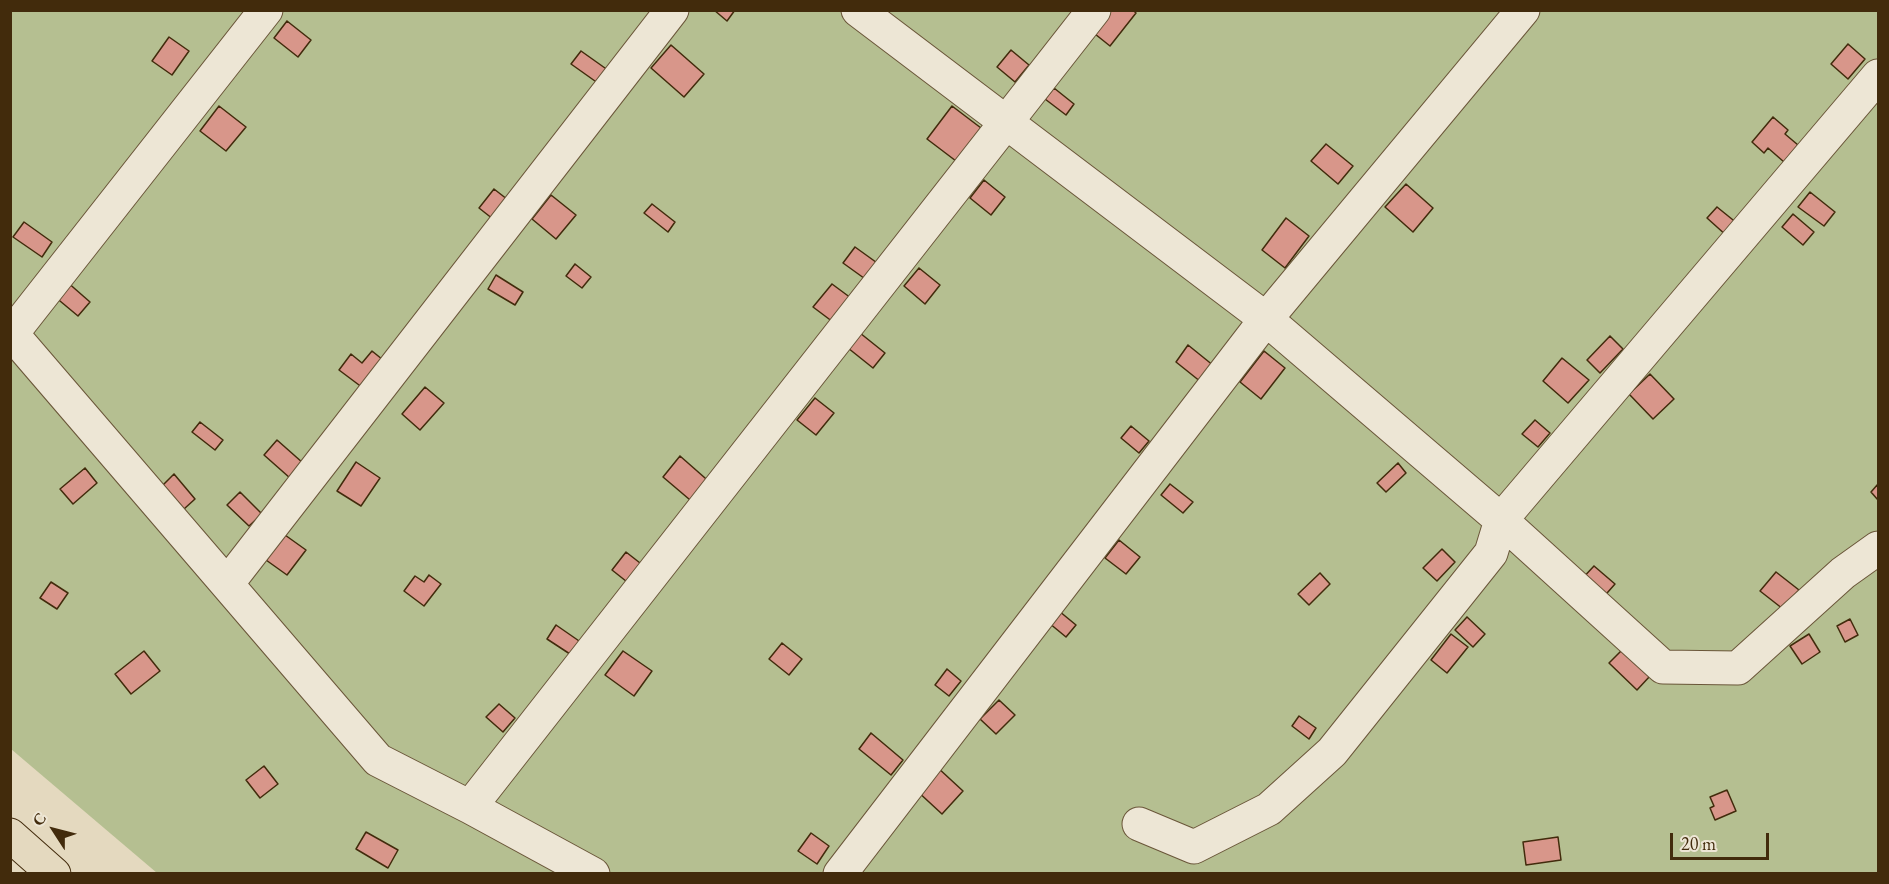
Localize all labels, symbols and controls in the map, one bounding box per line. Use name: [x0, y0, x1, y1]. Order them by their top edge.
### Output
north arrow: [24, 800, 84, 860]
text: С: [27, 808, 51, 830]
scale bar: [1673, 821, 1772, 859]
text: 20 m: [1681, 832, 1716, 855]

